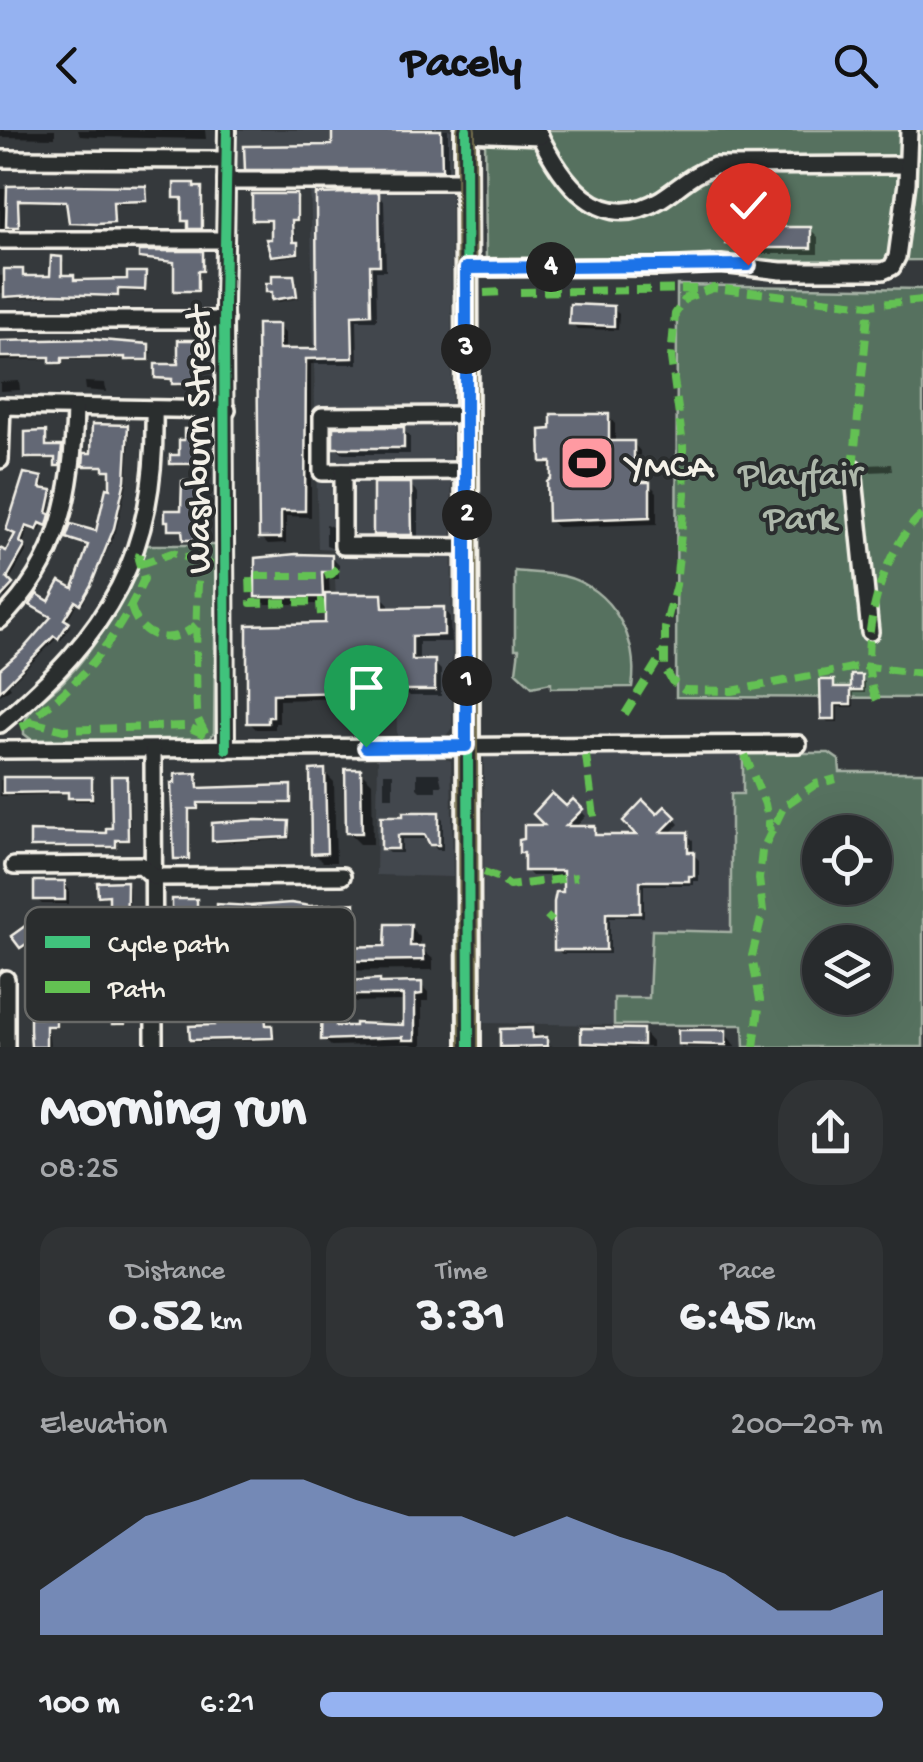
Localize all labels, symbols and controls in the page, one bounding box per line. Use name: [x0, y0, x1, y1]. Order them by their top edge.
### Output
icon: back: [40, 38, 95, 93]
icon: search: [828, 38, 883, 93]
text: Pacely: [401, 39, 522, 92]
pin: [706, 163, 791, 266]
icon: check: [721, 178, 776, 233]
pin: 4: [526, 242, 576, 292]
text: 4: [544, 250, 558, 283]
street label: Washburn Street: [179, 303, 223, 574]
pin: 3: [441, 324, 491, 374]
text: 3: [459, 332, 473, 365]
sports icon: YMCA: [557, 433, 617, 493]
place label: YMCA: [623, 447, 716, 491]
park label: Playfair Park: [737, 455, 865, 543]
pin: 2: [442, 490, 492, 540]
text: 2: [460, 498, 474, 531]
pin: [324, 645, 409, 748]
pin: 1: [442, 656, 492, 706]
icon: arrive: [339, 660, 394, 715]
text: 1: [461, 664, 473, 697]
map controls: [802, 815, 892, 1015]
button: locate: [802, 815, 892, 905]
legend: [25, 907, 355, 1022]
button: layers: [802, 925, 892, 1015]
text: Cycle path: [108, 930, 230, 963]
text: Path: [107, 975, 165, 1008]
button: share: [778, 1080, 883, 1185]
text: Morning run: [40, 1081, 306, 1145]
text: 08:25: [40, 1151, 118, 1189]
text: Distance: [126, 1256, 225, 1289]
text: Time: [436, 1256, 487, 1289]
text: Pace: [720, 1256, 775, 1289]
text: 0.52: [109, 1289, 203, 1348]
text: 3:31: [418, 1289, 505, 1348]
text: 6:45: [679, 1289, 770, 1348]
text: km: [203, 1306, 242, 1339]
text: /km: [770, 1306, 816, 1339]
text: Elevation: [40, 1407, 167, 1445]
text: 200–207 m: [731, 1407, 883, 1445]
text: 100 m: [40, 1686, 120, 1724]
text: 6:21: [200, 1686, 255, 1724]

